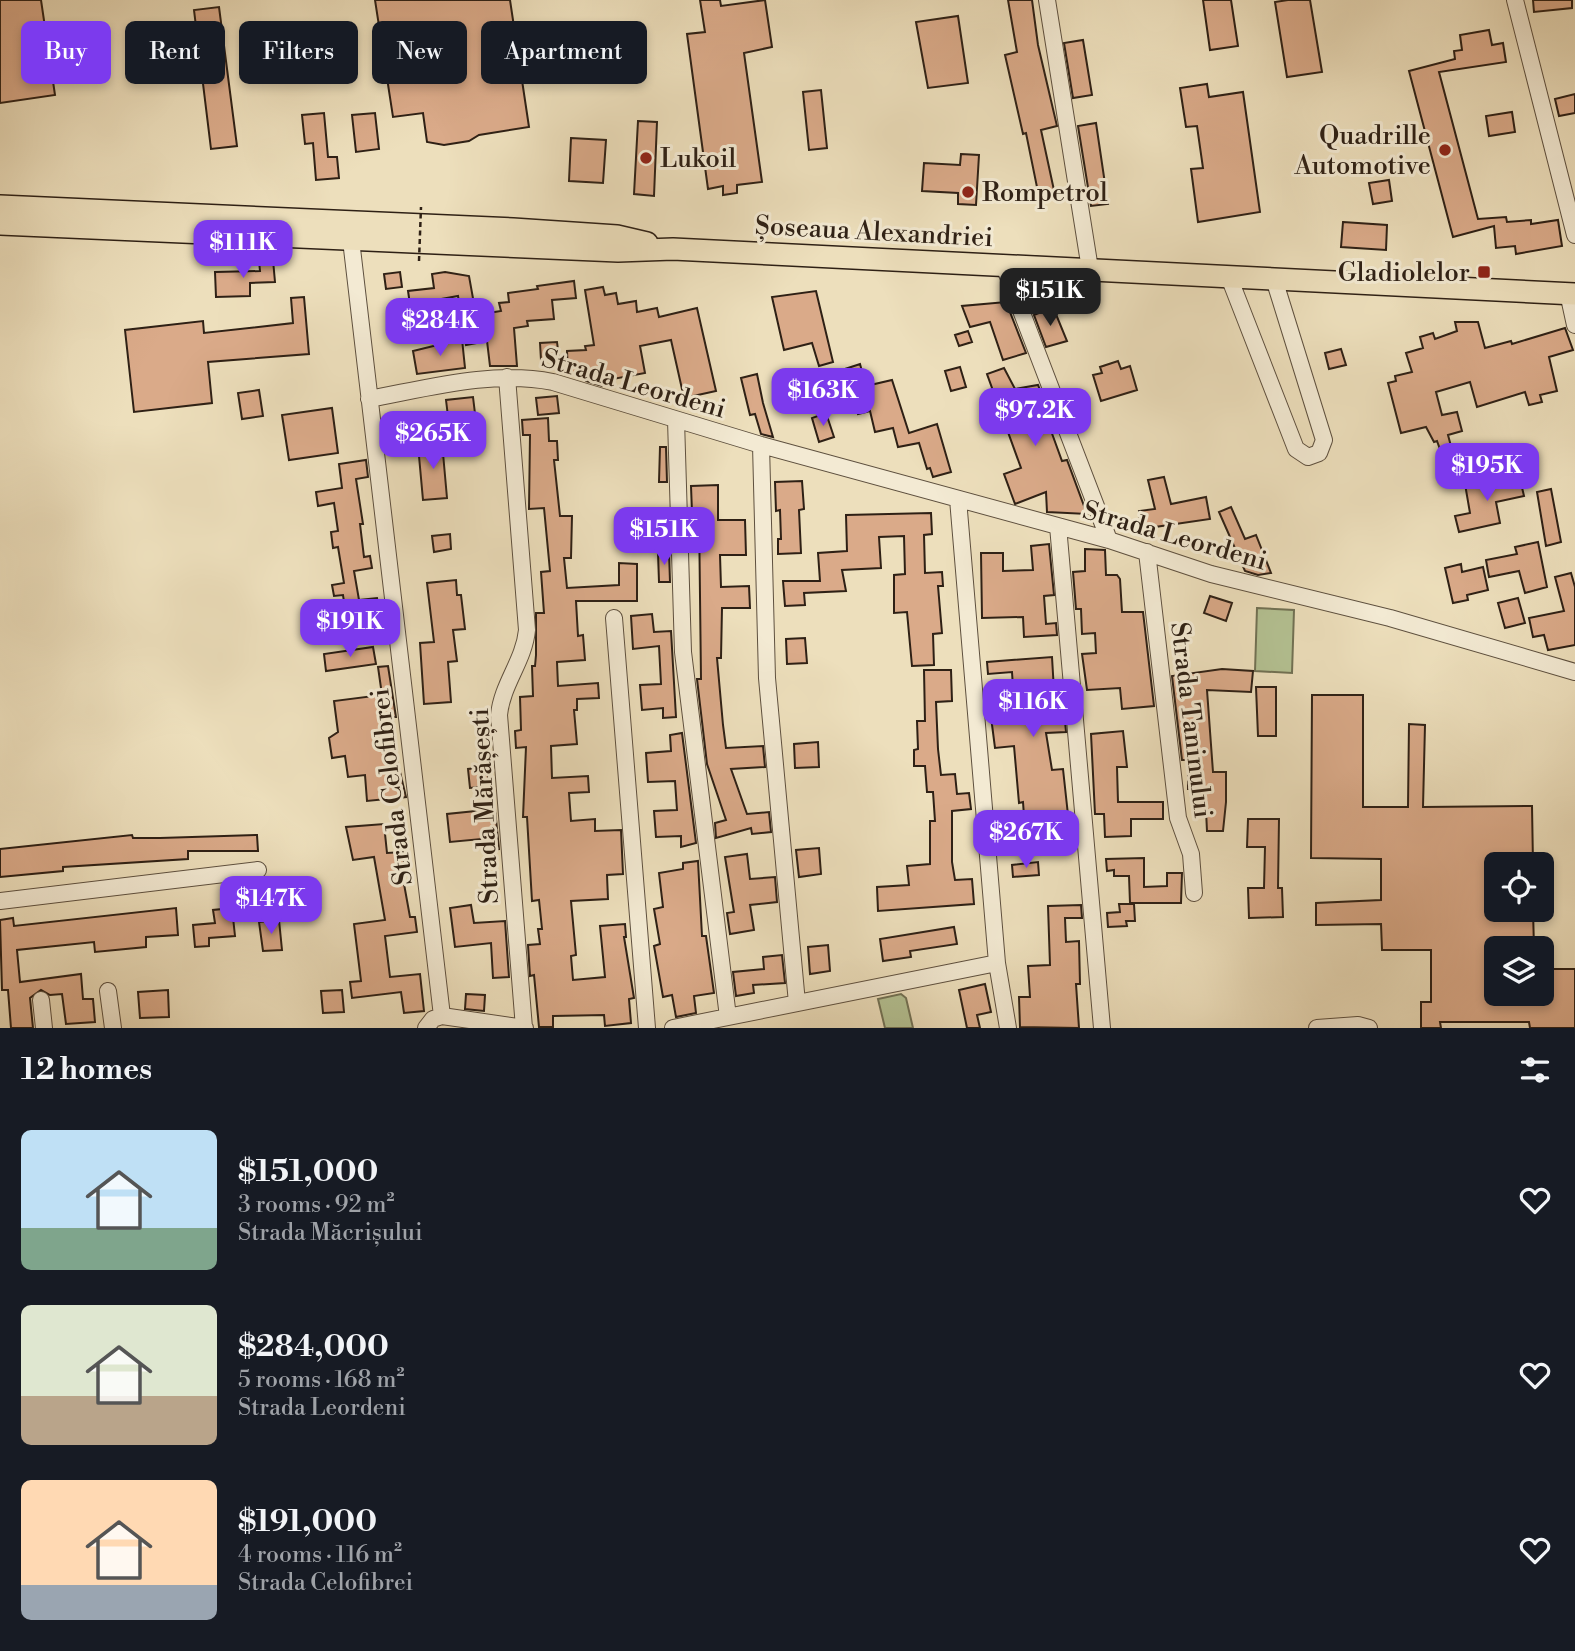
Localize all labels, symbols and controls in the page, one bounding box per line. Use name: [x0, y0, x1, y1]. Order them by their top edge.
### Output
chip: Buy: [21, 21, 111, 84]
chip: Rent: [125, 21, 225, 84]
chip: Filters: [239, 21, 358, 84]
chip: New: [372, 21, 467, 84]
chip: Apartment: [481, 21, 647, 84]
place label: Quadrille Automotive: [1293, 120, 1431, 182]
marker: Quadrille Automotive: [1437, 142, 1453, 158]
place label: Lukoil: [660, 143, 736, 175]
marker: Lukoil: [638, 150, 654, 166]
place label: Rompetrol: [982, 177, 1108, 209]
marker: Rompetrol: [960, 184, 976, 200]
street label: Șoseaua Alexandriei: [754, 210, 994, 254]
pin: $111K: [194, 220, 292, 280]
text: $111K: [210, 229, 276, 257]
place label: Gladiolelor: [1338, 257, 1470, 289]
marker: Gladiolelor: [1476, 264, 1492, 280]
pin: $151K: [1001, 268, 1099, 328]
text: $151K: [1016, 277, 1084, 305]
pin: $284K: [391, 298, 489, 358]
text: $284K: [401, 307, 479, 335]
street label: Strada Leordeni: [538, 342, 729, 425]
pin: $163K: [774, 368, 872, 428]
text: $163K: [788, 377, 858, 405]
pin: $97.2K: [978, 388, 1092, 448]
text: $97.2K: [995, 397, 1075, 425]
pin: $265K: [384, 412, 482, 471]
text: $265K: [395, 420, 471, 448]
pin: $195K: [1438, 444, 1536, 503]
text: $195K: [1451, 452, 1523, 480]
street label: Strada Leordeni: [1079, 494, 1270, 577]
pin: $151K: [615, 508, 713, 567]
text: $151K: [630, 516, 698, 544]
pin: $191K: [301, 600, 399, 659]
text: $191K: [316, 608, 384, 636]
street label: Strada Taninului: [1163, 620, 1219, 820]
pin: $116K: [984, 680, 1082, 739]
street label: Strada Celofibrei: [364, 687, 420, 887]
text: $116K: [999, 688, 1067, 716]
street label: Strada Mărășești: [464, 707, 506, 905]
pin: $267K: [977, 810, 1075, 870]
text: $267K: [989, 819, 1063, 847]
map controls: [1484, 852, 1554, 1006]
button: locate: [1484, 852, 1554, 922]
pin: $147K: [222, 876, 320, 936]
text: $147K: [236, 885, 306, 913]
button: layers: [1484, 936, 1554, 1006]
text: 12 homes: [21, 1051, 152, 1089]
icon: filters: [1516, 1051, 1554, 1089]
text: $151,000: [238, 1153, 378, 1191]
icon: home: [77, 1158, 161, 1242]
icon: heart: [1516, 1181, 1554, 1219]
text: 3 rooms · 92 m²: [238, 1191, 394, 1219]
text: Strada Măcrișului: [238, 1219, 423, 1247]
text: $284,000: [238, 1328, 389, 1366]
icon: home: [77, 1333, 161, 1417]
icon: heart: [1516, 1356, 1554, 1394]
text: 5 rooms · 168 m²: [238, 1366, 405, 1394]
text: Strada Leordeni: [238, 1394, 406, 1422]
text: $191,000: [238, 1503, 377, 1541]
icon: home: [77, 1508, 161, 1592]
icon: heart: [1516, 1531, 1554, 1569]
text: 4 rooms · 116 m²: [238, 1541, 402, 1569]
text: Strada Celofibrei: [238, 1569, 413, 1597]

